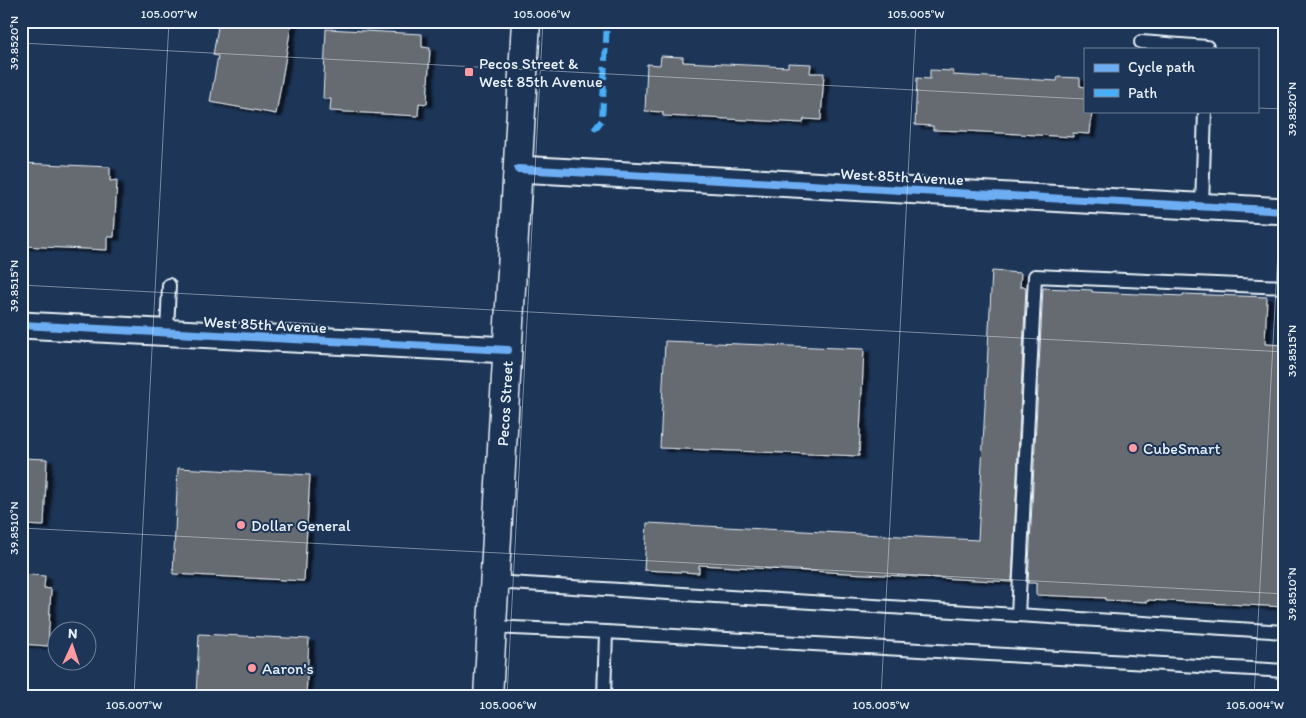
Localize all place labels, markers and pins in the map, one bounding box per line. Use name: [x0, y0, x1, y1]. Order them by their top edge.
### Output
place label: Pecos Street & West 85th Avenue: [479, 54, 603, 91]
marker: Pecos Street & West 85th Avenue: [463, 66, 475, 78]
place label: CubeSmart: [1143, 439, 1220, 458]
marker: CubeSmart: [1127, 442, 1139, 454]
place label: Dollar General: [251, 516, 351, 535]
marker: Dollar General: [235, 519, 247, 531]
place label: Aaron's: [262, 659, 314, 678]
marker: Aaron's: [246, 662, 258, 674]

